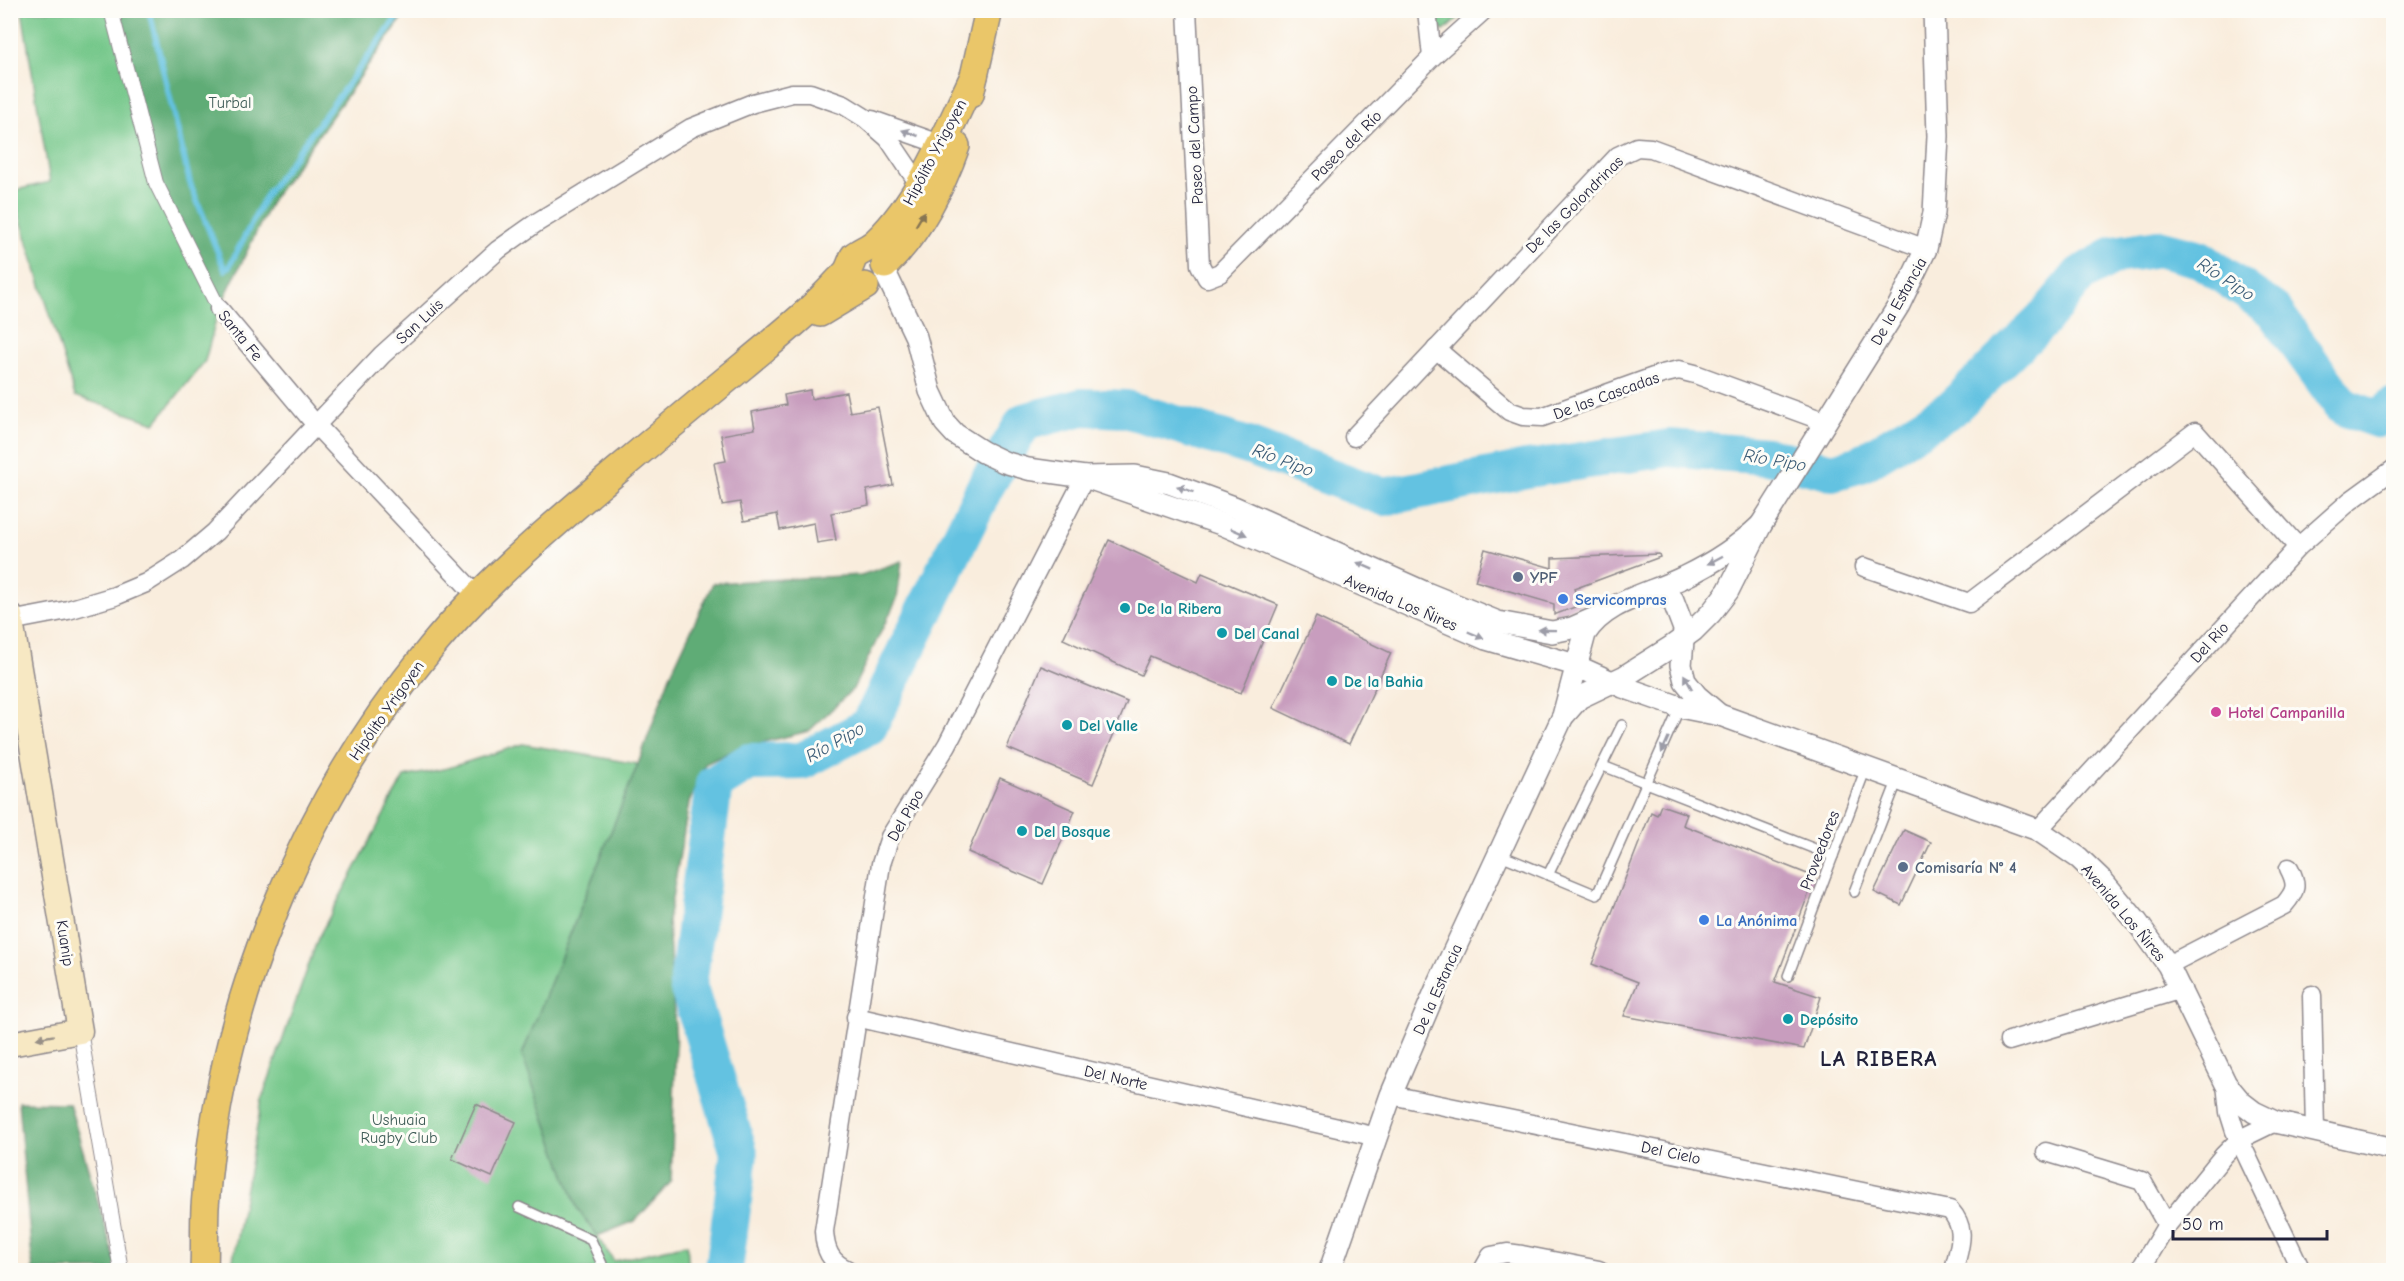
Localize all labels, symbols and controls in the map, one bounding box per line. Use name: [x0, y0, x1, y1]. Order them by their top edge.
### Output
street label: Paseo del Campo: [1183, 85, 1207, 205]
park label: Turbal: [208, 94, 252, 112]
street label: Hipólito Yrigoyen: [899, 96, 970, 209]
street label: Paseo del Río: [1308, 107, 1386, 185]
one-way arrow: [901, 127, 919, 137]
street label: De las Golondrinas: [1522, 152, 1627, 257]
one-way arrow: [915, 211, 926, 227]
water label: Río Pipo: [2193, 253, 2258, 306]
street label: De la Estancia: [1867, 254, 1930, 349]
street label: San Luis: [392, 295, 447, 348]
street label: Santa Fe: [214, 307, 266, 365]
street label: De las Cascadas: [1551, 368, 1662, 423]
water label: Río Pipo: [1249, 439, 1316, 482]
water label: Río Pipo: [1742, 445, 1808, 476]
one-way arrow: [1176, 484, 1194, 494]
one-way arrow: [1230, 528, 1248, 537]
one-way arrow: [1706, 555, 1723, 565]
one-way arrow: [1356, 561, 1373, 570]
place label: YPF: [1530, 569, 1558, 587]
marker: YPF: [1511, 570, 1525, 584]
street label: Avenida Los Ñires: [1341, 571, 1460, 635]
place label: Servicompras: [1575, 591, 1667, 609]
marker: Servicompras: [1556, 592, 1570, 606]
place label: De la Ribera: [1137, 600, 1222, 618]
marker: De la Ribera: [1118, 601, 1132, 615]
street label: Del Rio: [2187, 619, 2233, 667]
place label: Del Canal: [1234, 625, 1300, 643]
marker: Del Canal: [1215, 626, 1229, 640]
one-way arrow: [1538, 626, 1557, 635]
one-way arrow: [1467, 630, 1485, 640]
street label: Hipólito Yrigoyen: [346, 657, 428, 764]
place label: De la Bahia: [1344, 673, 1424, 691]
one-way arrow: [1683, 673, 1693, 690]
marker: De la Bahia: [1325, 674, 1339, 688]
place label: Hotel Campanilla: [2228, 704, 2345, 722]
marker: Hotel Campanilla: [2209, 705, 2223, 719]
place label: Del Valle: [1079, 717, 1138, 735]
water label: Río Pipo: [802, 718, 868, 767]
marker: Del Valle: [1060, 718, 1074, 732]
one-way arrow: [1660, 737, 1669, 754]
street label: Del Pipo: [884, 787, 928, 844]
street label: Proveedores: [1797, 808, 1843, 893]
place label: Del Bosque: [1034, 823, 1111, 841]
marker: Del Bosque: [1015, 824, 1029, 838]
place label: Comisaría N° 4: [1915, 859, 2017, 877]
marker: Comisaría N° 4: [1896, 860, 1910, 874]
street label: Avenida Los Ñires: [2077, 860, 2169, 965]
place label: La Anónima: [1716, 912, 1797, 930]
marker: La Anónima: [1697, 913, 1711, 927]
street label: Kuanip: [52, 919, 78, 967]
street label: De la Estancia: [1410, 941, 1466, 1038]
place label: Depósito: [1800, 1011, 1858, 1029]
marker: Depósito: [1781, 1012, 1795, 1026]
one-way arrow: [36, 1033, 55, 1042]
district label: LA RIBERA: [1820, 1046, 1938, 1072]
street label: Del Norte: [1082, 1062, 1149, 1094]
park label: Ushuaia Rugby Club: [360, 1111, 438, 1147]
street label: Del Cielo: [1639, 1138, 1702, 1168]
scale bar: [2173, 1203, 2328, 1241]
text: 50 m: [2182, 1214, 2224, 1235]

